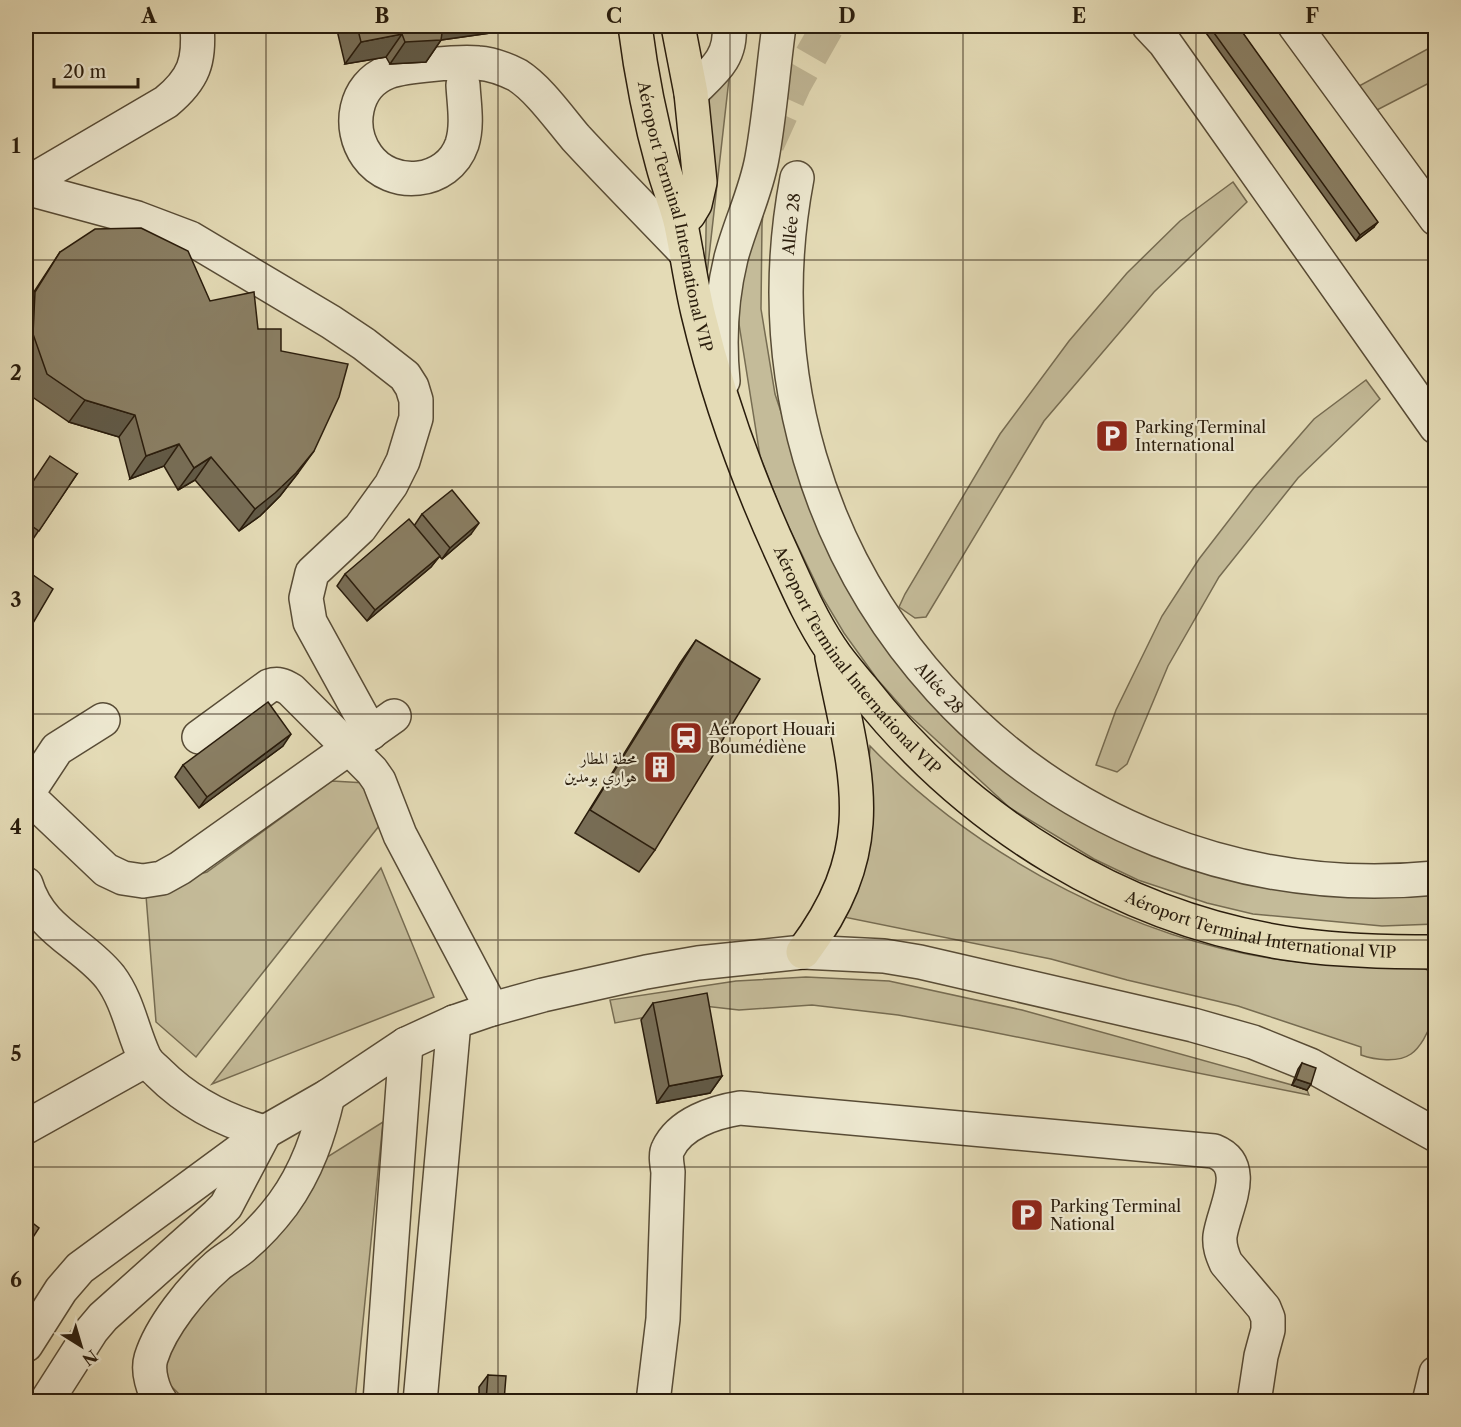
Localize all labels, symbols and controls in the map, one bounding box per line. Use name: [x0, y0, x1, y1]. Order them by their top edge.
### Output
text: A: [140, 4, 157, 28]
text: B: [375, 4, 390, 28]
text: C: [606, 4, 622, 28]
text: D: [838, 4, 856, 28]
text: E: [1072, 4, 1086, 28]
text: F: [1305, 4, 1319, 28]
scale bar: [54, 51, 138, 89]
text: 20 m: [63, 61, 107, 83]
street label: Aéroport Terminal International VIP: [634, 79, 718, 354]
text: 1: [12, 134, 21, 158]
street label: Allée 28: [778, 192, 804, 257]
text: 2: [10, 361, 22, 385]
place label: Parking Terminal International: [1135, 417, 1266, 455]
parking icon: Parking Terminal International: [1094, 418, 1130, 454]
street label: Aéroport Terminal International VIP: [769, 542, 946, 779]
text: 3: [10, 588, 22, 612]
street label: Allée 28: [911, 657, 968, 718]
place label: Aéroport Houari Boumédiène: [708, 719, 835, 757]
station icon: Aéroport Houari Boumédiène: [668, 720, 704, 756]
place label: محطة المطار هواري بومدين: [564, 748, 637, 789]
building icon: محطة المطار هواري بومدين: [642, 749, 678, 785]
text: 4: [10, 815, 22, 839]
street label: Aéroport Terminal International VIP: [1121, 886, 1397, 962]
text: 5: [10, 1042, 22, 1066]
place label: Parking Terminal National: [1050, 1196, 1181, 1234]
parking icon: Parking Terminal National: [1009, 1197, 1045, 1233]
text: 6: [10, 1268, 22, 1292]
north arrow: [51, 1316, 111, 1376]
text: N: [78, 1346, 102, 1370]

